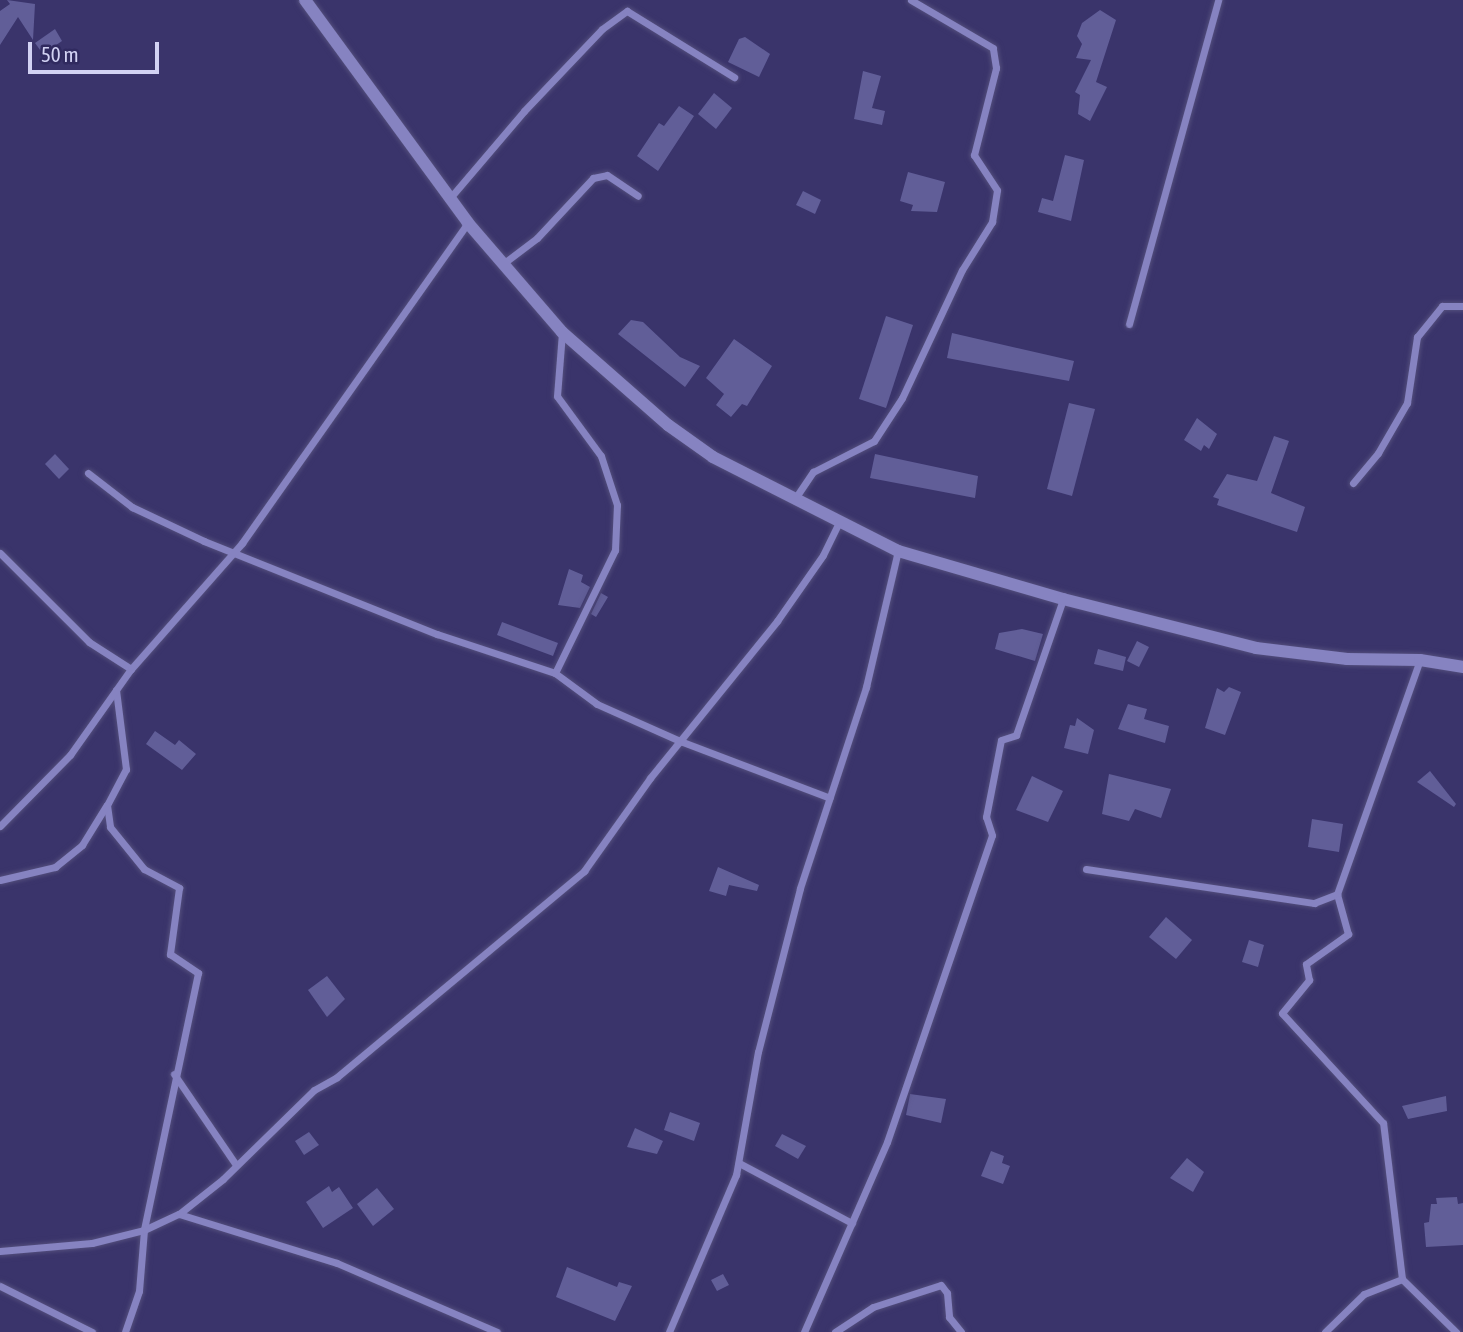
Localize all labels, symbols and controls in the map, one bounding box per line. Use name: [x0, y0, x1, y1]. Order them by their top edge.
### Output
scale bar: [32, 28, 163, 72]
text: 50 m: [41, 42, 79, 66]

